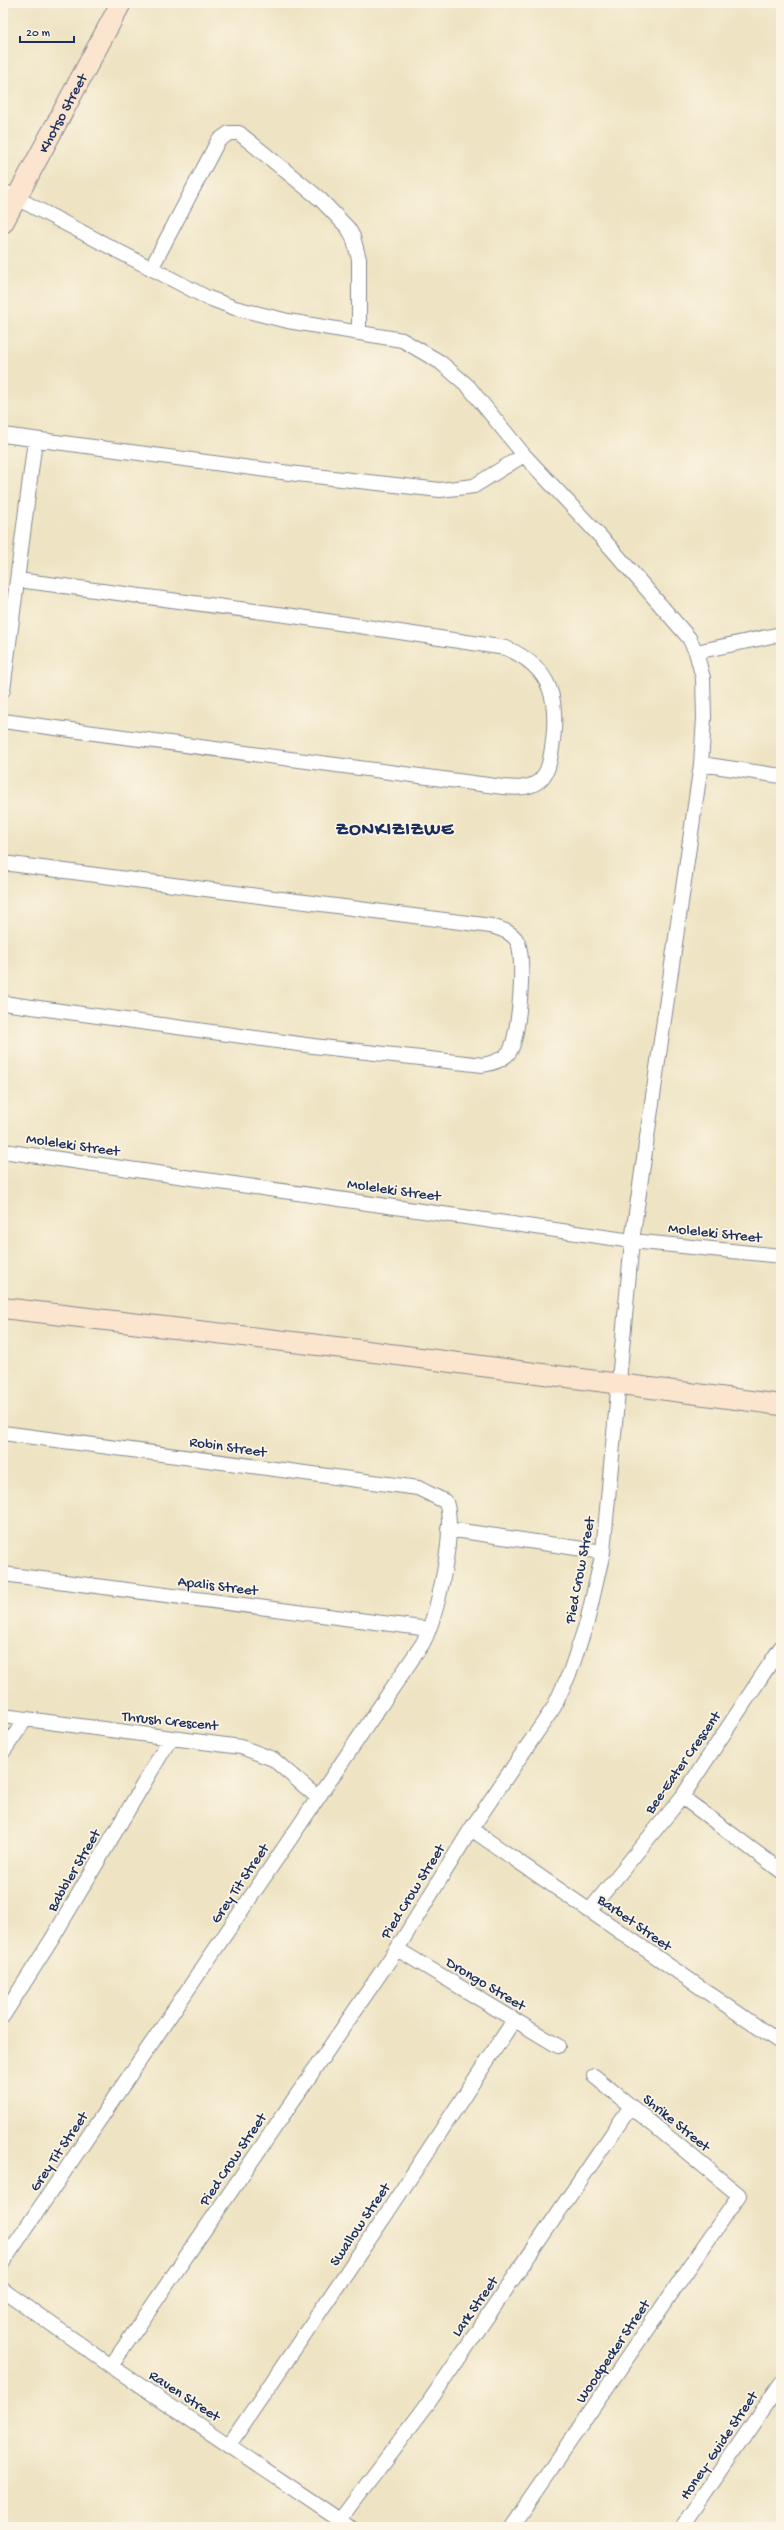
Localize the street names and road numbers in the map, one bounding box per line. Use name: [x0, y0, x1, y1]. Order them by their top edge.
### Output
street label: Khotso Street: [35, 69, 93, 156]
street label: Moleleki Street: [25, 1131, 122, 1162]
street label: Moleleki Street: [346, 1176, 443, 1207]
street label: Moleleki Street: [667, 1220, 764, 1248]
street label: Robin Street: [188, 1434, 269, 1463]
street label: Pied Crow Street: [562, 1514, 600, 1626]
street label: Apalis Street: [177, 1573, 261, 1601]
street label: Bee-Eater Crescent: [641, 1707, 727, 1819]
street label: Thrush Crescent: [120, 1708, 220, 1736]
street label: Babbler Street: [44, 1825, 106, 1916]
street label: Grey Tit Street: [207, 1839, 275, 1927]
street label: Pied Crow Street: [377, 1840, 451, 1943]
street label: Barbet Street: [592, 1891, 676, 1957]
street label: Drongo Street: [441, 1953, 530, 2017]
street label: Shrike Street: [638, 2091, 715, 2157]
street label: Grey Tit Street: [26, 2107, 94, 2195]
street label: Pied Crow Street: [195, 2109, 272, 2211]
street label: Swallow Street: [326, 2179, 396, 2270]
street label: Lark Street: [448, 2272, 504, 2341]
street label: Woodpecker Street: [572, 2296, 656, 2407]
street label: Raven Street: [145, 2367, 224, 2427]
street label: Honey- Guide Street: [677, 2387, 764, 2504]

